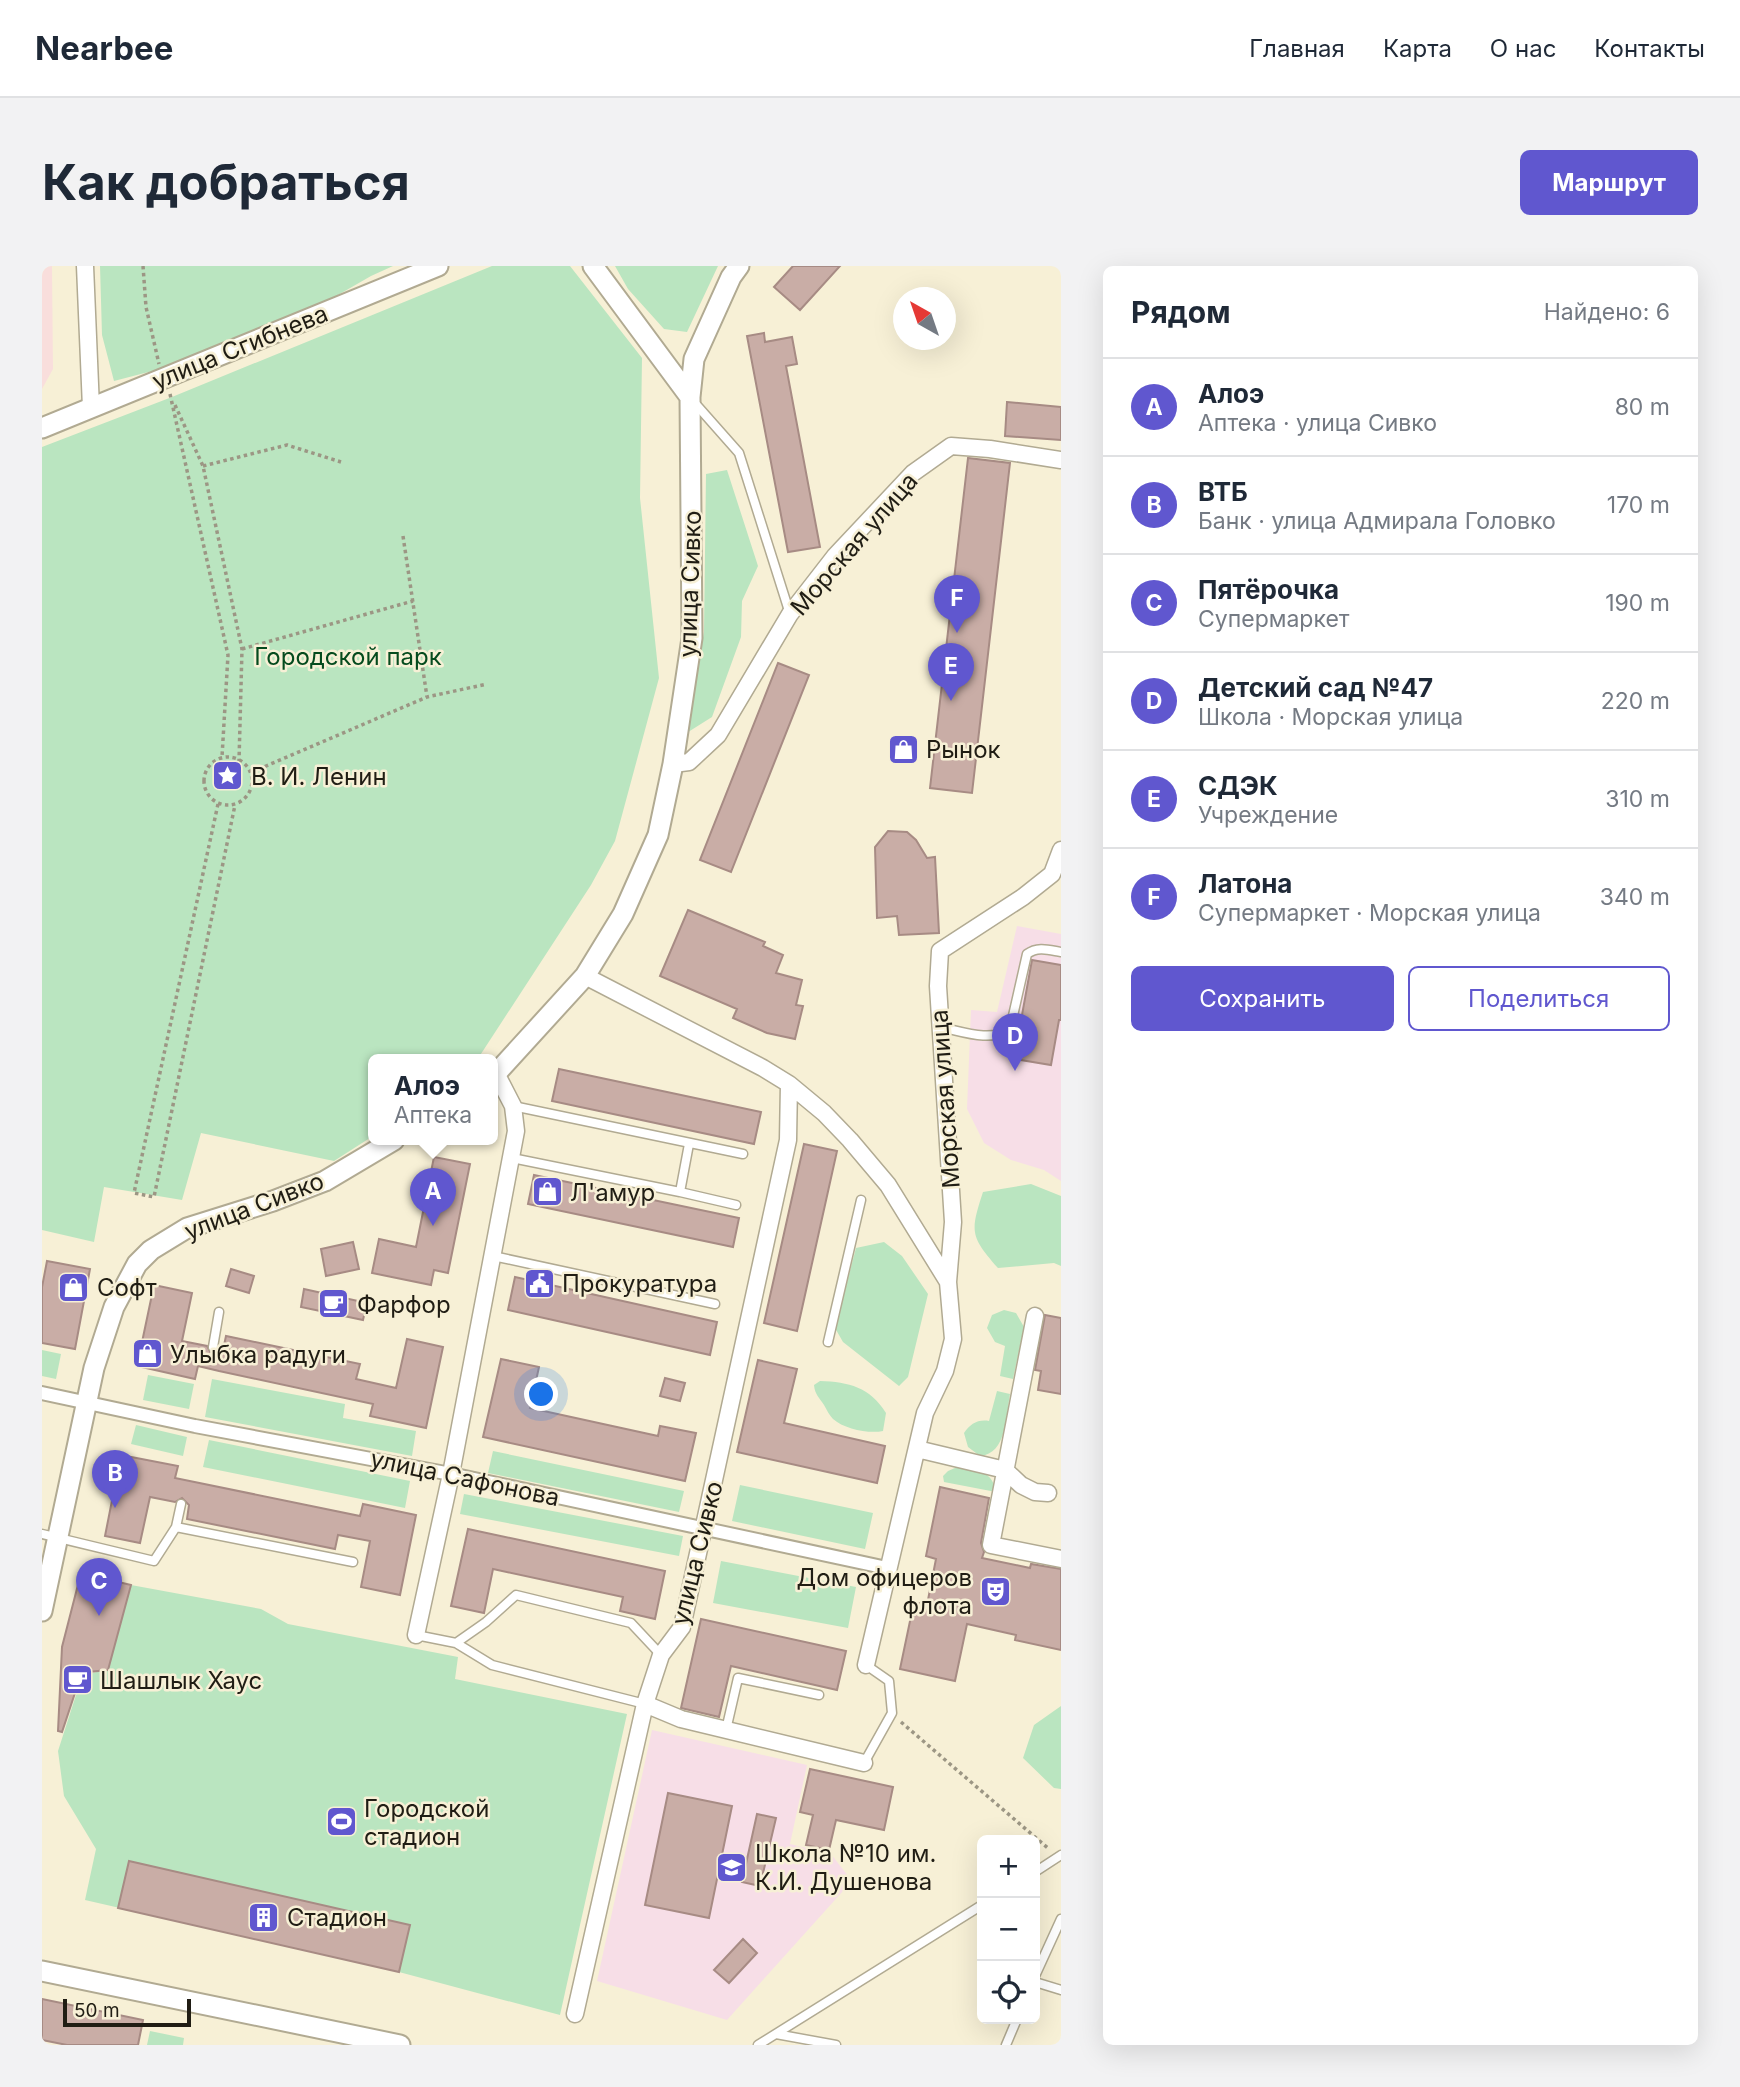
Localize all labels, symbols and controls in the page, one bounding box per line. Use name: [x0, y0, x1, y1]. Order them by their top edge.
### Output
text: Nearbee: [35, 28, 173, 68]
text: Главная: [1249, 34, 1345, 63]
text: Карта: [1383, 34, 1452, 63]
text: О нас: [1490, 34, 1556, 63]
text: Контакты: [1594, 34, 1705, 63]
button: Маршрут: [1520, 150, 1698, 215]
text: Как добраться: [42, 153, 410, 212]
north arrow: [893, 287, 956, 350]
text: Рядом: [1131, 294, 1231, 330]
text: Найдено: 6: [1544, 298, 1670, 326]
street label: улица Сгибнева: [148, 299, 332, 395]
text: Алоэ: [1198, 378, 1264, 409]
text: A: [1145, 393, 1163, 421]
text: 80 m: [1615, 393, 1670, 421]
text: Аптека · улица Сивко: [1198, 409, 1437, 437]
street label: Морская улица: [784, 467, 924, 621]
text: ВТБ: [1198, 476, 1248, 507]
text: B: [1146, 491, 1162, 519]
text: 170 m: [1607, 491, 1670, 519]
text: Банк · улица Адмирала Головко: [1198, 507, 1556, 535]
street label: улица Сивко: [673, 510, 707, 658]
text: Пятёрочка: [1198, 574, 1339, 605]
pin: F: [934, 575, 980, 633]
text: C: [1145, 589, 1163, 617]
text: 190 m: [1605, 589, 1670, 617]
text: Супермаркет: [1198, 605, 1350, 633]
park label: Городской парк: [254, 642, 442, 671]
pin: E: [928, 643, 974, 701]
text: Детский сад №47: [1198, 672, 1433, 703]
text: D: [1146, 687, 1162, 715]
text: 220 m: [1601, 687, 1670, 715]
text: Школа · Морская улица: [1198, 703, 1463, 731]
shop icon: Рынок: [886, 732, 920, 766]
place label: Рынок: [926, 735, 1001, 764]
place icon: В. И. Ленин: [211, 759, 245, 793]
place label: В. И. Ленин: [251, 762, 387, 791]
text: СДЭК: [1198, 770, 1278, 801]
text: E: [1147, 785, 1161, 813]
text: 310 m: [1605, 785, 1670, 813]
text: Учреждение: [1198, 801, 1338, 829]
text: Латона: [1198, 868, 1292, 899]
text: F: [1147, 883, 1161, 911]
text: 340 m: [1600, 883, 1670, 911]
text: Супермаркет · Морская улица: [1198, 899, 1541, 927]
button: Сохранить: [1131, 966, 1394, 1031]
button: Поделиться: [1408, 966, 1670, 1031]
street label: Морская улица: [924, 1009, 966, 1189]
pin: D: [992, 1013, 1038, 1071]
popup: [368, 1054, 498, 1145]
text: Алоэ: [394, 1070, 460, 1101]
text: Аптека: [394, 1101, 472, 1129]
street label: улица Сивко: [180, 1166, 328, 1246]
pin: A: [410, 1168, 456, 1226]
shop icon: Л'амур: [530, 1175, 564, 1209]
place label: Л'амур: [570, 1178, 655, 1207]
public building icon: Прокуратура: [522, 1266, 556, 1300]
place label: Прокуратура: [562, 1269, 717, 1298]
shop icon: Софт: [57, 1270, 91, 1304]
place label: Софт: [97, 1273, 157, 1302]
cafe icon: Фарфор: [317, 1287, 351, 1321]
place label: Фарфор: [357, 1290, 451, 1319]
shop icon: Улыбка радуги: [130, 1337, 164, 1371]
place label: Улыбка радуги: [170, 1340, 346, 1369]
your location: [524, 1377, 558, 1411]
street label: улица Сафонова: [368, 1444, 562, 1512]
pin: B: [92, 1450, 138, 1508]
street label: улица Сивко: [665, 1478, 729, 1628]
pin: C: [76, 1558, 122, 1616]
place label: Дом офицеров флота: [797, 1563, 972, 1620]
theatre icon: Дом офицеров флота: [978, 1574, 1012, 1608]
cafe icon: Шашлык Хаус: [60, 1663, 94, 1697]
place label: Шашлык Хаус: [100, 1666, 262, 1695]
place label: Городской стадион: [364, 1794, 489, 1851]
sports icon: Городской стадион: [324, 1805, 358, 1839]
map controls: [977, 1835, 1040, 2024]
button: +: [977, 1835, 1040, 1898]
place label: Школа №10 им. К.И. Душенова: [755, 1839, 936, 1896]
school or university icon: Школа №10 им. К.И. Душенова: [715, 1850, 749, 1884]
button: −: [977, 1898, 1040, 1961]
building icon: Стадион: [247, 1900, 281, 1934]
place label: Стадион: [287, 1903, 387, 1932]
button: locate: [977, 1961, 1040, 2024]
scale bar: [63, 1996, 191, 2028]
text: 50 m: [74, 1999, 120, 2022]

